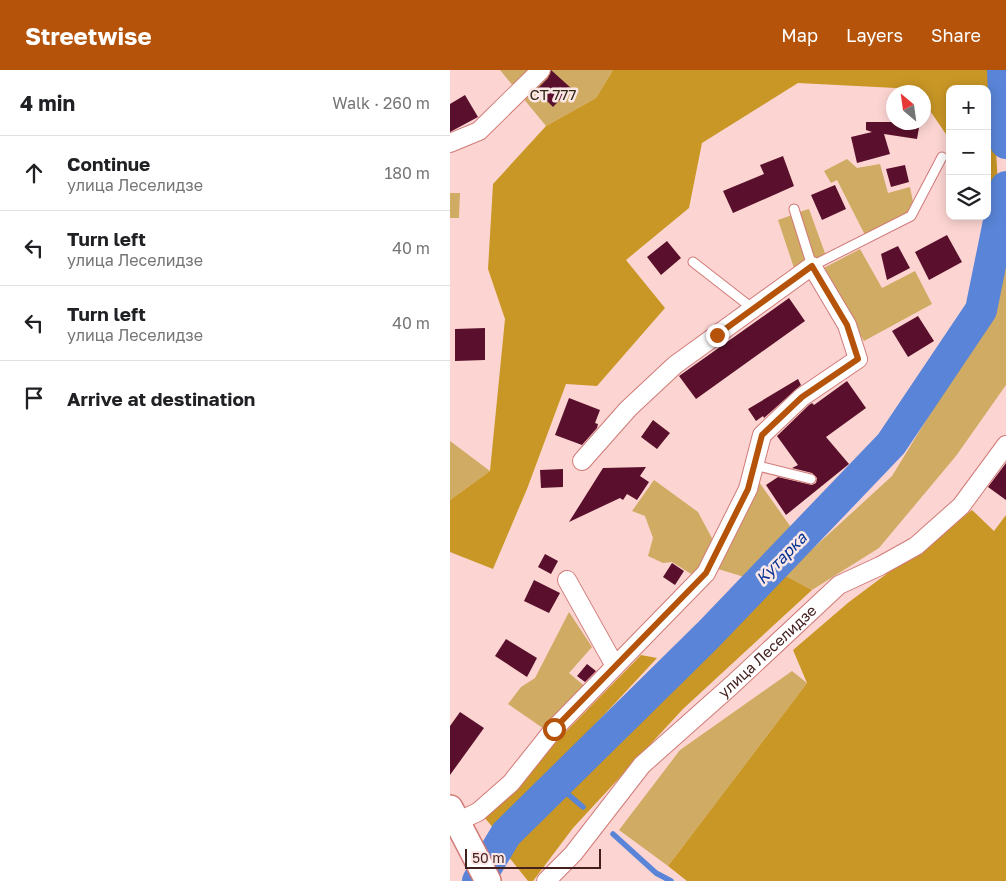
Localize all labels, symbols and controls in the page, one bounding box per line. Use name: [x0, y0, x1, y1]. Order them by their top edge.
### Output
text: Streetwise: [25, 21, 152, 50]
text: Map: [781, 24, 818, 46]
text: Layers: [846, 24, 903, 46]
text: Share: [931, 24, 981, 46]
park label: СТ 777: [530, 85, 576, 103]
north arrow: [886, 85, 931, 130]
map controls: [946, 85, 991, 220]
button: +: [946, 85, 991, 130]
text: 4 min: [20, 90, 75, 116]
text: Walk · 260 m: [332, 93, 430, 113]
button: −: [946, 130, 991, 175]
text: Continue: [67, 152, 150, 175]
icon: ahead: [20, 159, 48, 187]
text: 180 m: [384, 163, 430, 183]
text: улица Леселидзе: [67, 175, 203, 195]
button: layers: [946, 175, 991, 220]
text: Turn left: [67, 227, 146, 250]
icon: left: [20, 234, 48, 262]
text: 40 m: [392, 238, 430, 258]
text: улица Леселидзе: [67, 250, 203, 270]
text: Turn left: [67, 302, 146, 325]
icon: left: [20, 309, 48, 337]
text: 40 m: [392, 313, 430, 333]
route end: [706, 324, 729, 347]
text: улица Леселидзе: [67, 325, 203, 345]
icon: arrive: [20, 384, 48, 412]
text: Arrive at destination: [67, 387, 255, 410]
water label: Кутарка: [751, 527, 811, 588]
street label: улица Леселидзе: [714, 601, 820, 701]
route start: [543, 718, 566, 741]
scale bar: [465, 846, 601, 869]
text: 50 m: [472, 849, 505, 866]

